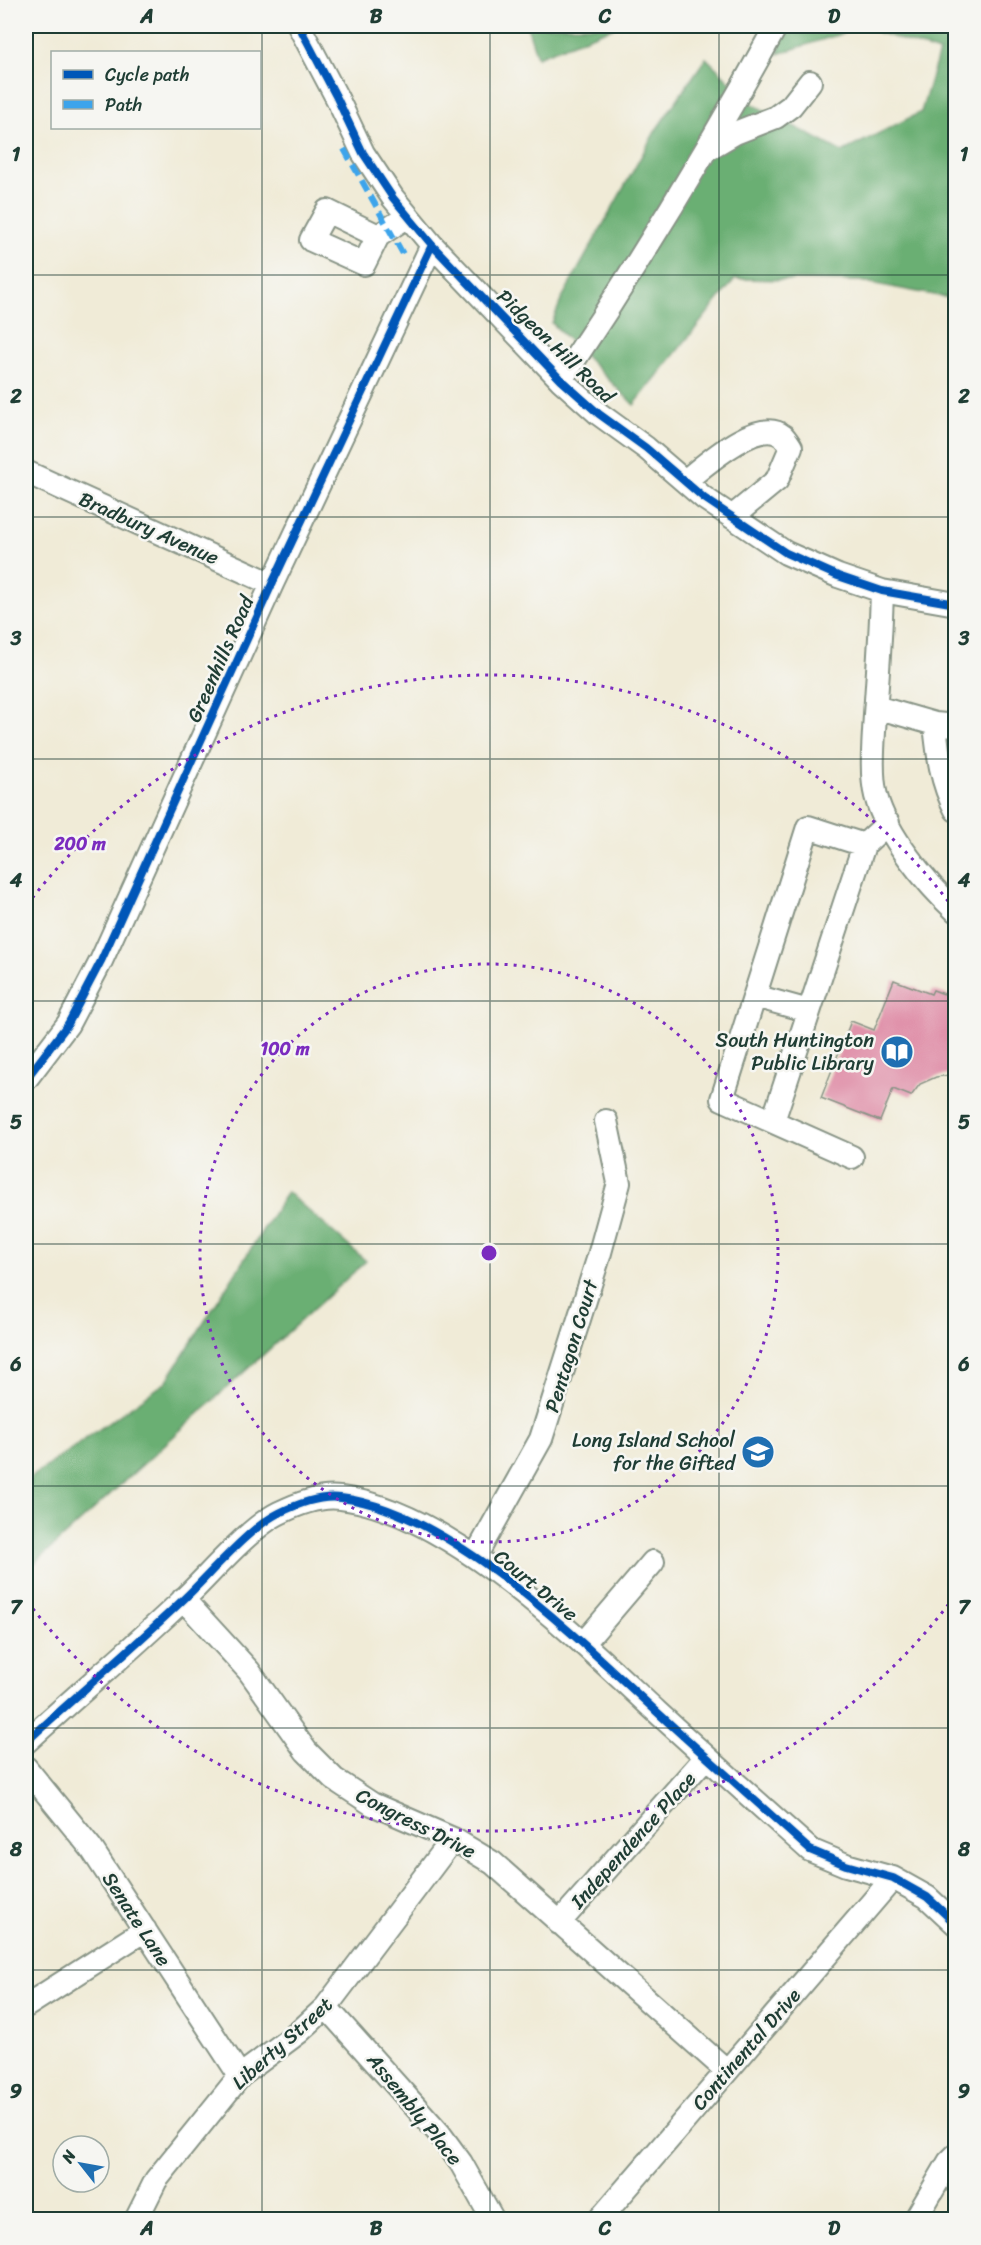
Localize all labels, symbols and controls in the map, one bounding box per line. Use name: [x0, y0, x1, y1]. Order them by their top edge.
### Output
text: A: [139, 0, 154, 34]
text: B: [370, 0, 383, 34]
text: C: [598, 0, 612, 34]
text: D: [828, 0, 841, 34]
legend: [51, 51, 261, 129]
text: Cycle path: [105, 59, 189, 91]
text: Path: [105, 89, 142, 121]
text: 1: [12, 137, 21, 172]
text: 1: [960, 137, 969, 172]
street label: Pidgeon Hill Road: [488, 280, 624, 413]
text: 2: [9, 379, 22, 414]
text: 2: [957, 379, 970, 414]
street label: Bradbury Avenue: [73, 482, 225, 575]
street label: Greenhills Road: [177, 589, 265, 728]
text: 3: [10, 621, 22, 656]
text: 3: [958, 621, 970, 656]
text: 200 m: [53, 828, 106, 860]
text: 4: [9, 863, 23, 898]
text: 4: [957, 863, 971, 898]
place label: South Huntington Public Library: [716, 1023, 875, 1081]
text: 100 m: [261, 1033, 310, 1065]
library icon: South Huntington Public Library: [879, 1034, 915, 1070]
text: 5: [10, 1105, 22, 1140]
text: 5: [958, 1105, 970, 1140]
centre of rings: [479, 1243, 499, 1263]
street label: Pentagon Court: [535, 1274, 609, 1417]
text: 6: [9, 1347, 22, 1382]
text: 6: [957, 1347, 970, 1382]
place label: Long Island School for the Gifted: [572, 1423, 736, 1481]
school or university icon: Long Island School for the Gifted: [740, 1434, 776, 1470]
street label: Court Drive: [486, 1540, 586, 1631]
text: 7: [10, 1590, 23, 1625]
text: 7: [958, 1590, 971, 1625]
street label: Independence Place: [561, 1763, 705, 1918]
street label: Congress Drive: [350, 1778, 482, 1869]
text: 8: [9, 1832, 23, 1867]
text: 8: [957, 1832, 971, 1867]
street label: Senate Lane: [93, 1865, 181, 1974]
street label: Continental Drive: [683, 1980, 810, 2119]
street label: Liberty Street: [224, 1988, 341, 2099]
street label: Assembly Place: [357, 2044, 471, 2174]
text: 9: [10, 2074, 22, 2109]
text: 9: [958, 2074, 970, 2109]
north arrow: [51, 2134, 111, 2194]
text: N: [53, 2144, 84, 2170]
text: A: [139, 2211, 154, 2245]
text: B: [370, 2211, 383, 2245]
text: C: [598, 2211, 612, 2245]
text: D: [828, 2211, 841, 2245]

